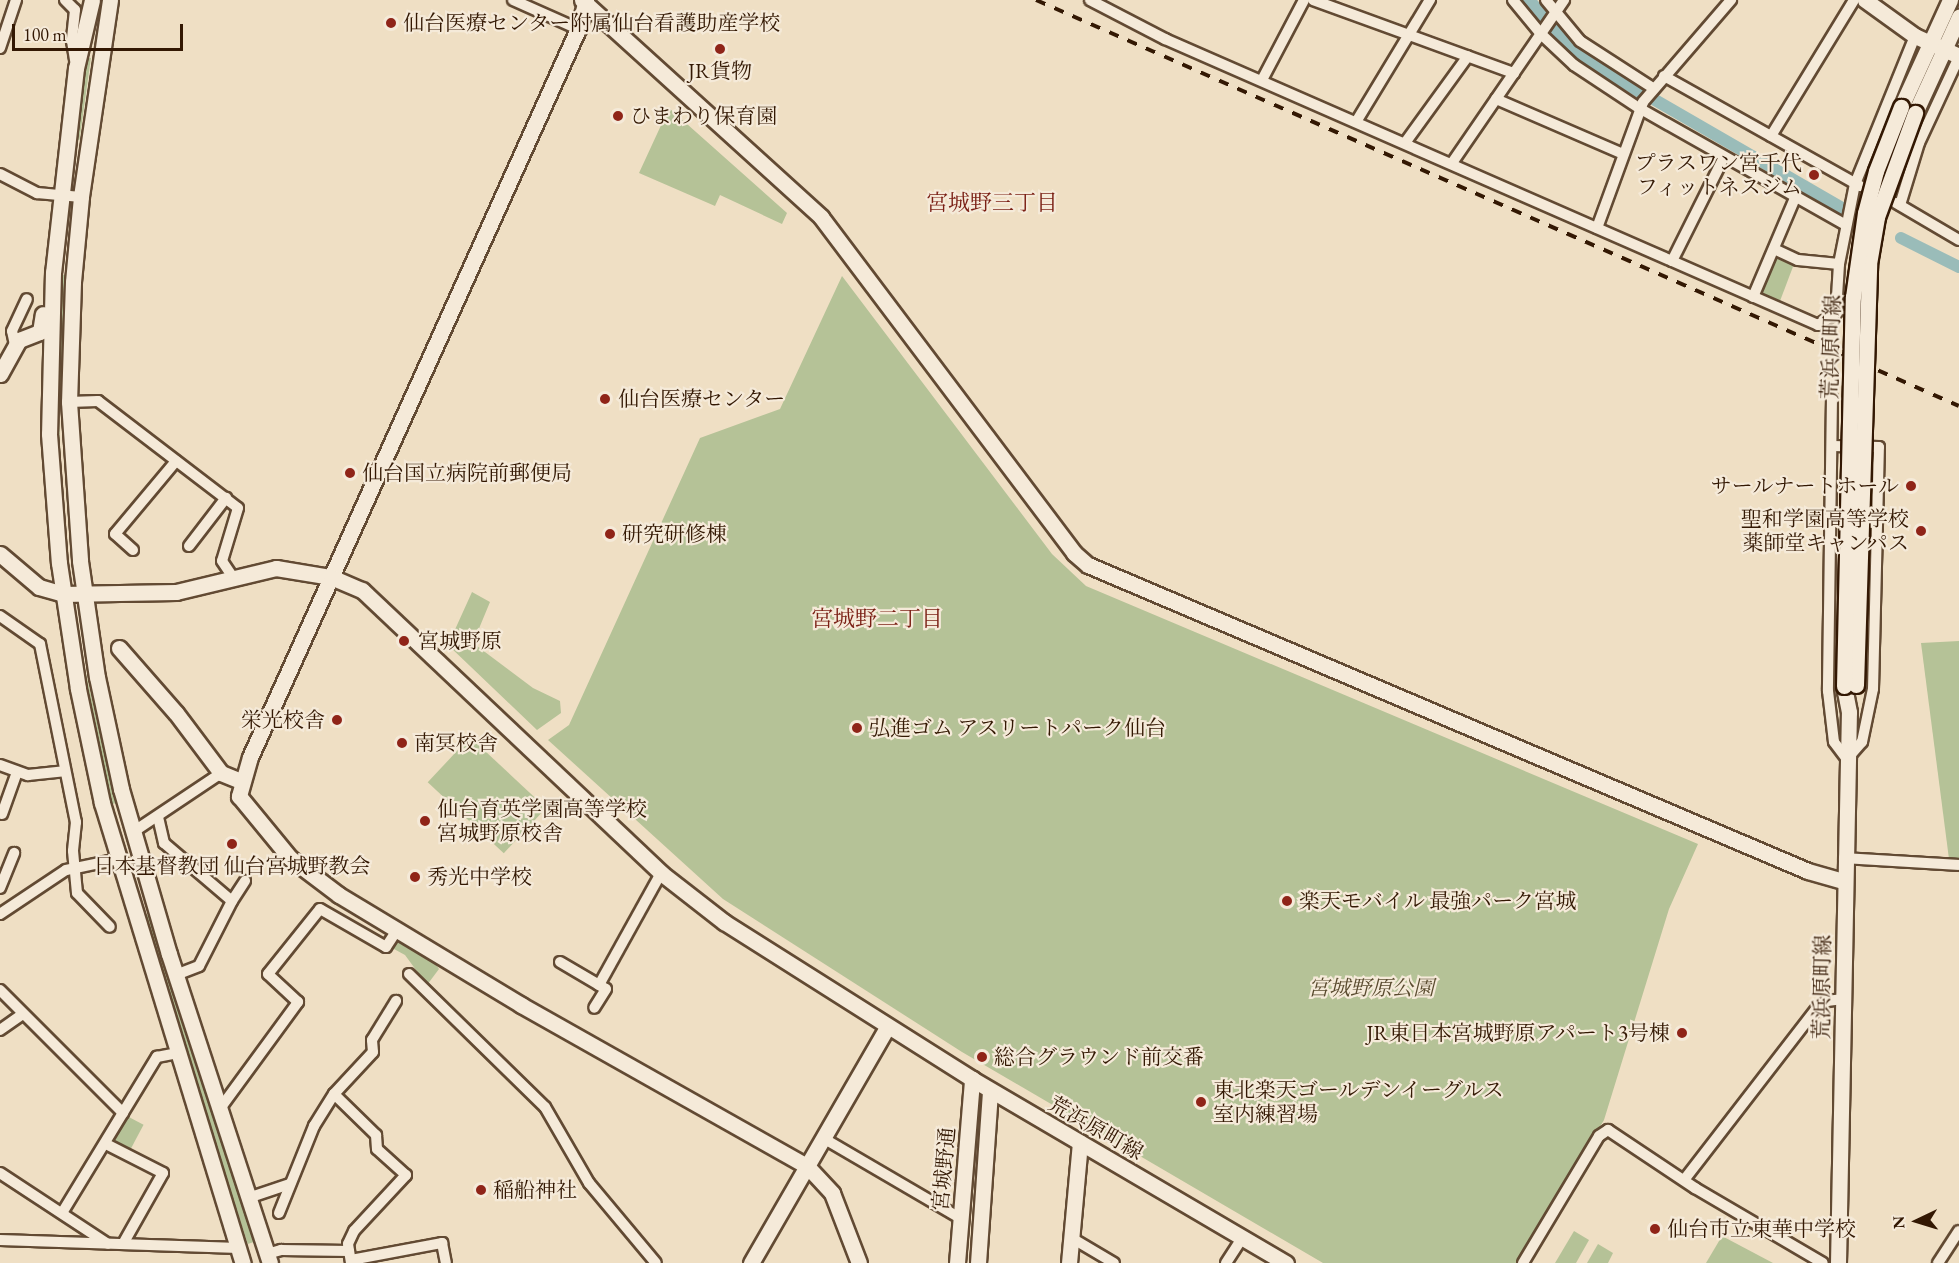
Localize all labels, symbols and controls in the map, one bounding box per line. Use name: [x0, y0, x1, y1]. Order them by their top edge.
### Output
place label: 仙台医療センター附属仙台看護助産学校: [403, 10, 781, 36]
scale bar: [15, 12, 186, 50]
marker: 仙台医療センター附属仙台看護助産学校: [384, 16, 398, 30]
text: 100 m: [23, 23, 67, 46]
marker: JR貨物: [713, 42, 727, 56]
place label: JR貨物: [688, 58, 752, 84]
place label: ひまわり保育園: [630, 103, 777, 129]
marker: ひまわり保育園: [611, 109, 625, 123]
place label: プラスワン宮千代 フィットネスジム: [1634, 150, 1802, 200]
marker: プラスワン宮千代 フィットネスジム: [1807, 168, 1821, 182]
district label: 宮城野三丁目: [926, 190, 1058, 216]
street label: 荒浜原町線: [1817, 294, 1845, 400]
place label: 仙台医療センター: [618, 386, 786, 412]
marker: 仙台医療センター: [596, 390, 614, 408]
place label: 仙台国立病院前郵便局: [362, 460, 572, 486]
marker: 仙台国立病院前郵便局: [343, 466, 357, 480]
place label: サールナートホール: [1710, 473, 1899, 499]
marker: サールナートホール: [1904, 479, 1918, 493]
place label: 聖和学園高等学校 薬師堂キャンパス: [1741, 506, 1909, 556]
place label: 研究研修棟: [622, 521, 727, 547]
marker: 聖和学園高等学校 薬師堂キャンパス: [1914, 524, 1928, 538]
marker: 研究研修棟: [603, 527, 617, 541]
district label: 宮城野二丁目: [811, 606, 943, 632]
place label: 宮城野原: [418, 628, 502, 654]
marker: 宮城野原: [395, 632, 413, 650]
place label: 栄光校舎: [241, 707, 325, 733]
marker: 栄光校舎: [330, 713, 344, 727]
place label: 弘進ゴム アスリートパーク仙台: [869, 715, 1167, 741]
marker: 弘進ゴム アスリートパーク仙台: [850, 721, 864, 735]
place label: 南冥校舎: [414, 730, 498, 756]
marker: 南冥校舎: [395, 736, 409, 750]
place label: 仙台育英学園高等学校 宮城野原校舎: [437, 796, 647, 846]
marker: 仙台育英学園高等学校 宮城野原校舎: [418, 814, 432, 828]
marker: 日本基督教団 仙台宮城野教会: [225, 837, 239, 851]
place label: 日本基督教団 仙台宮城野教会: [93, 853, 371, 879]
place label: 秀光中学校: [427, 864, 532, 890]
marker: 秀光中学校: [408, 870, 422, 884]
place label: 楽天モバイル 最強パーク宮城: [1299, 888, 1576, 914]
marker: 楽天モバイル 最強パーク宮城: [1280, 894, 1294, 908]
street label: 荒浜原町線: [1808, 934, 1836, 1040]
park label: 宮城野原公園: [1308, 975, 1434, 1001]
place label: JR東日本宮城野原アパート3号棟: [1365, 1020, 1670, 1046]
marker: JR東日本宮城野原アパート3号棟: [1675, 1026, 1689, 1040]
place label: 総合グラウンド前交番: [994, 1044, 1204, 1070]
marker: 総合グラウンド前交番: [975, 1050, 989, 1064]
place label: 東北楽天ゴールデンイーグルス 室内練習場: [1213, 1077, 1507, 1127]
street label: 荒浜原町線: [1044, 1091, 1148, 1165]
marker: 東北楽天ゴールデンイーグルス 室内練習場: [1194, 1095, 1208, 1109]
street label: 宮城野通: [928, 1126, 960, 1212]
place label: 稲船神社: [493, 1177, 577, 1203]
marker: 稲船神社: [474, 1183, 488, 1197]
north arrow: [1887, 1191, 1947, 1251]
text: N: [1888, 1215, 1909, 1229]
place label: 仙台市立東華中学校: [1667, 1216, 1856, 1242]
marker: 仙台市立東華中学校: [1648, 1222, 1662, 1236]

